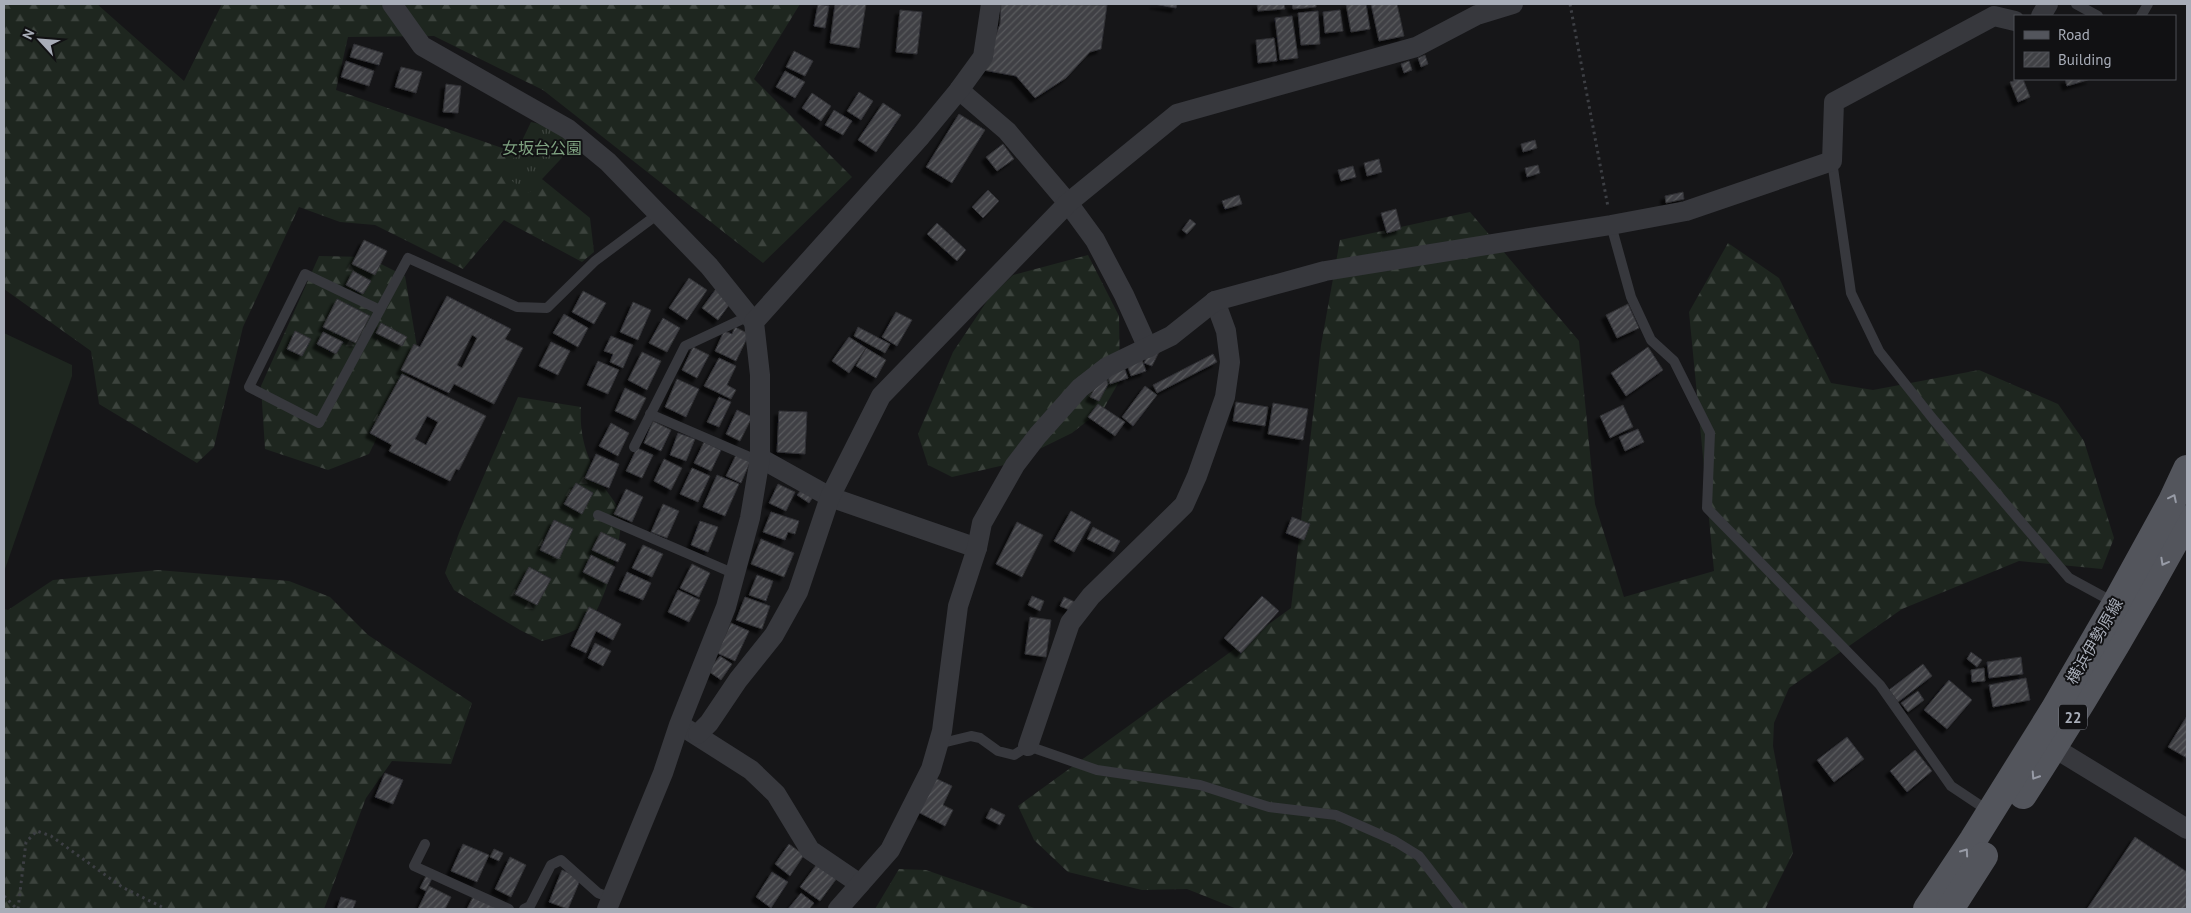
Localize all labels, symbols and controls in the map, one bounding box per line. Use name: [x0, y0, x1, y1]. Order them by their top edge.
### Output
north arrow: [15, 15, 65, 65]
legend: [2014, 15, 2176, 80]
text: Road: [2058, 25, 2090, 44]
text: N: [18, 26, 38, 42]
text: Building: [2058, 50, 2112, 69]
park label: 女坂台公園: [502, 138, 582, 158]
one-way arrow: [2167, 494, 2177, 503]
one-way arrow: [2160, 557, 2170, 566]
street label: 横浜伊勢原線: [2061, 594, 2127, 688]
road number: 22: [2059, 704, 2087, 730]
one-way arrow: [2032, 771, 2042, 780]
one-way arrow: [1959, 849, 1968, 858]

